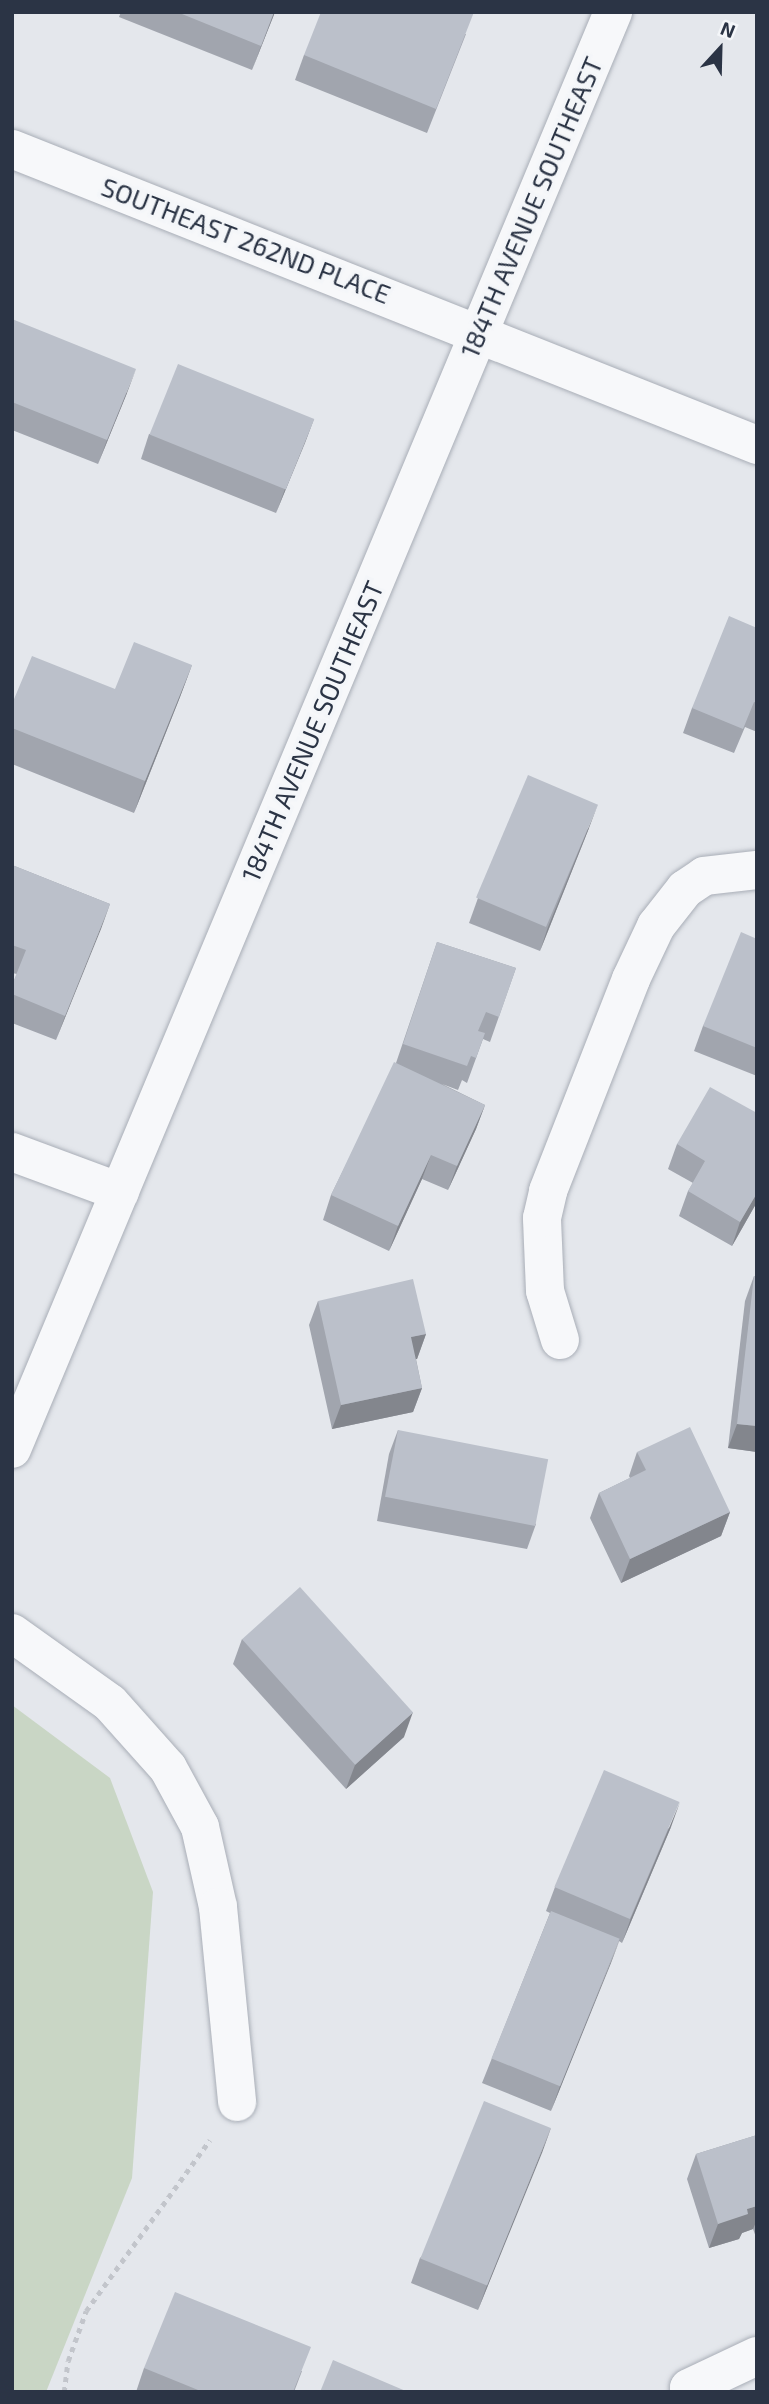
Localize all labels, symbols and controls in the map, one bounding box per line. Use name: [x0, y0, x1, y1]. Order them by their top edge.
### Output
north arrow: [685, 14, 755, 84]
text: N: [717, 16, 739, 42]
street label: 184TH AVENUE SOUTHEAST: [453, 52, 609, 362]
street label: SOUTHEAST 262ND PLACE: [97, 170, 395, 310]
street label: 184TH AVENUE SOUTHEAST: [234, 576, 390, 886]

